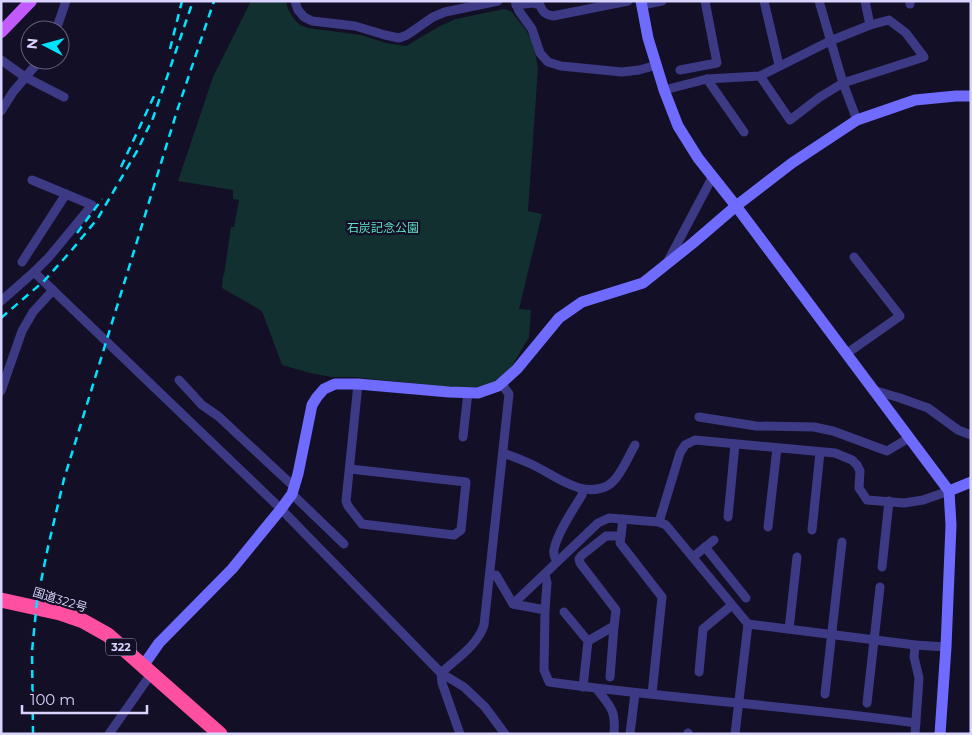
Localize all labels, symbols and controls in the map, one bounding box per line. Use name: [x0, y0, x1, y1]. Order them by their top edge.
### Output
north arrow: [20, 20, 70, 70]
text: N: [23, 37, 42, 50]
park label: 石炭記念公園: [347, 220, 419, 235]
street label: 国道322号: [31, 584, 89, 615]
road number: 322: [106, 638, 136, 656]
scale bar: [22, 682, 148, 714]
text: 100 m: [30, 690, 75, 709]

